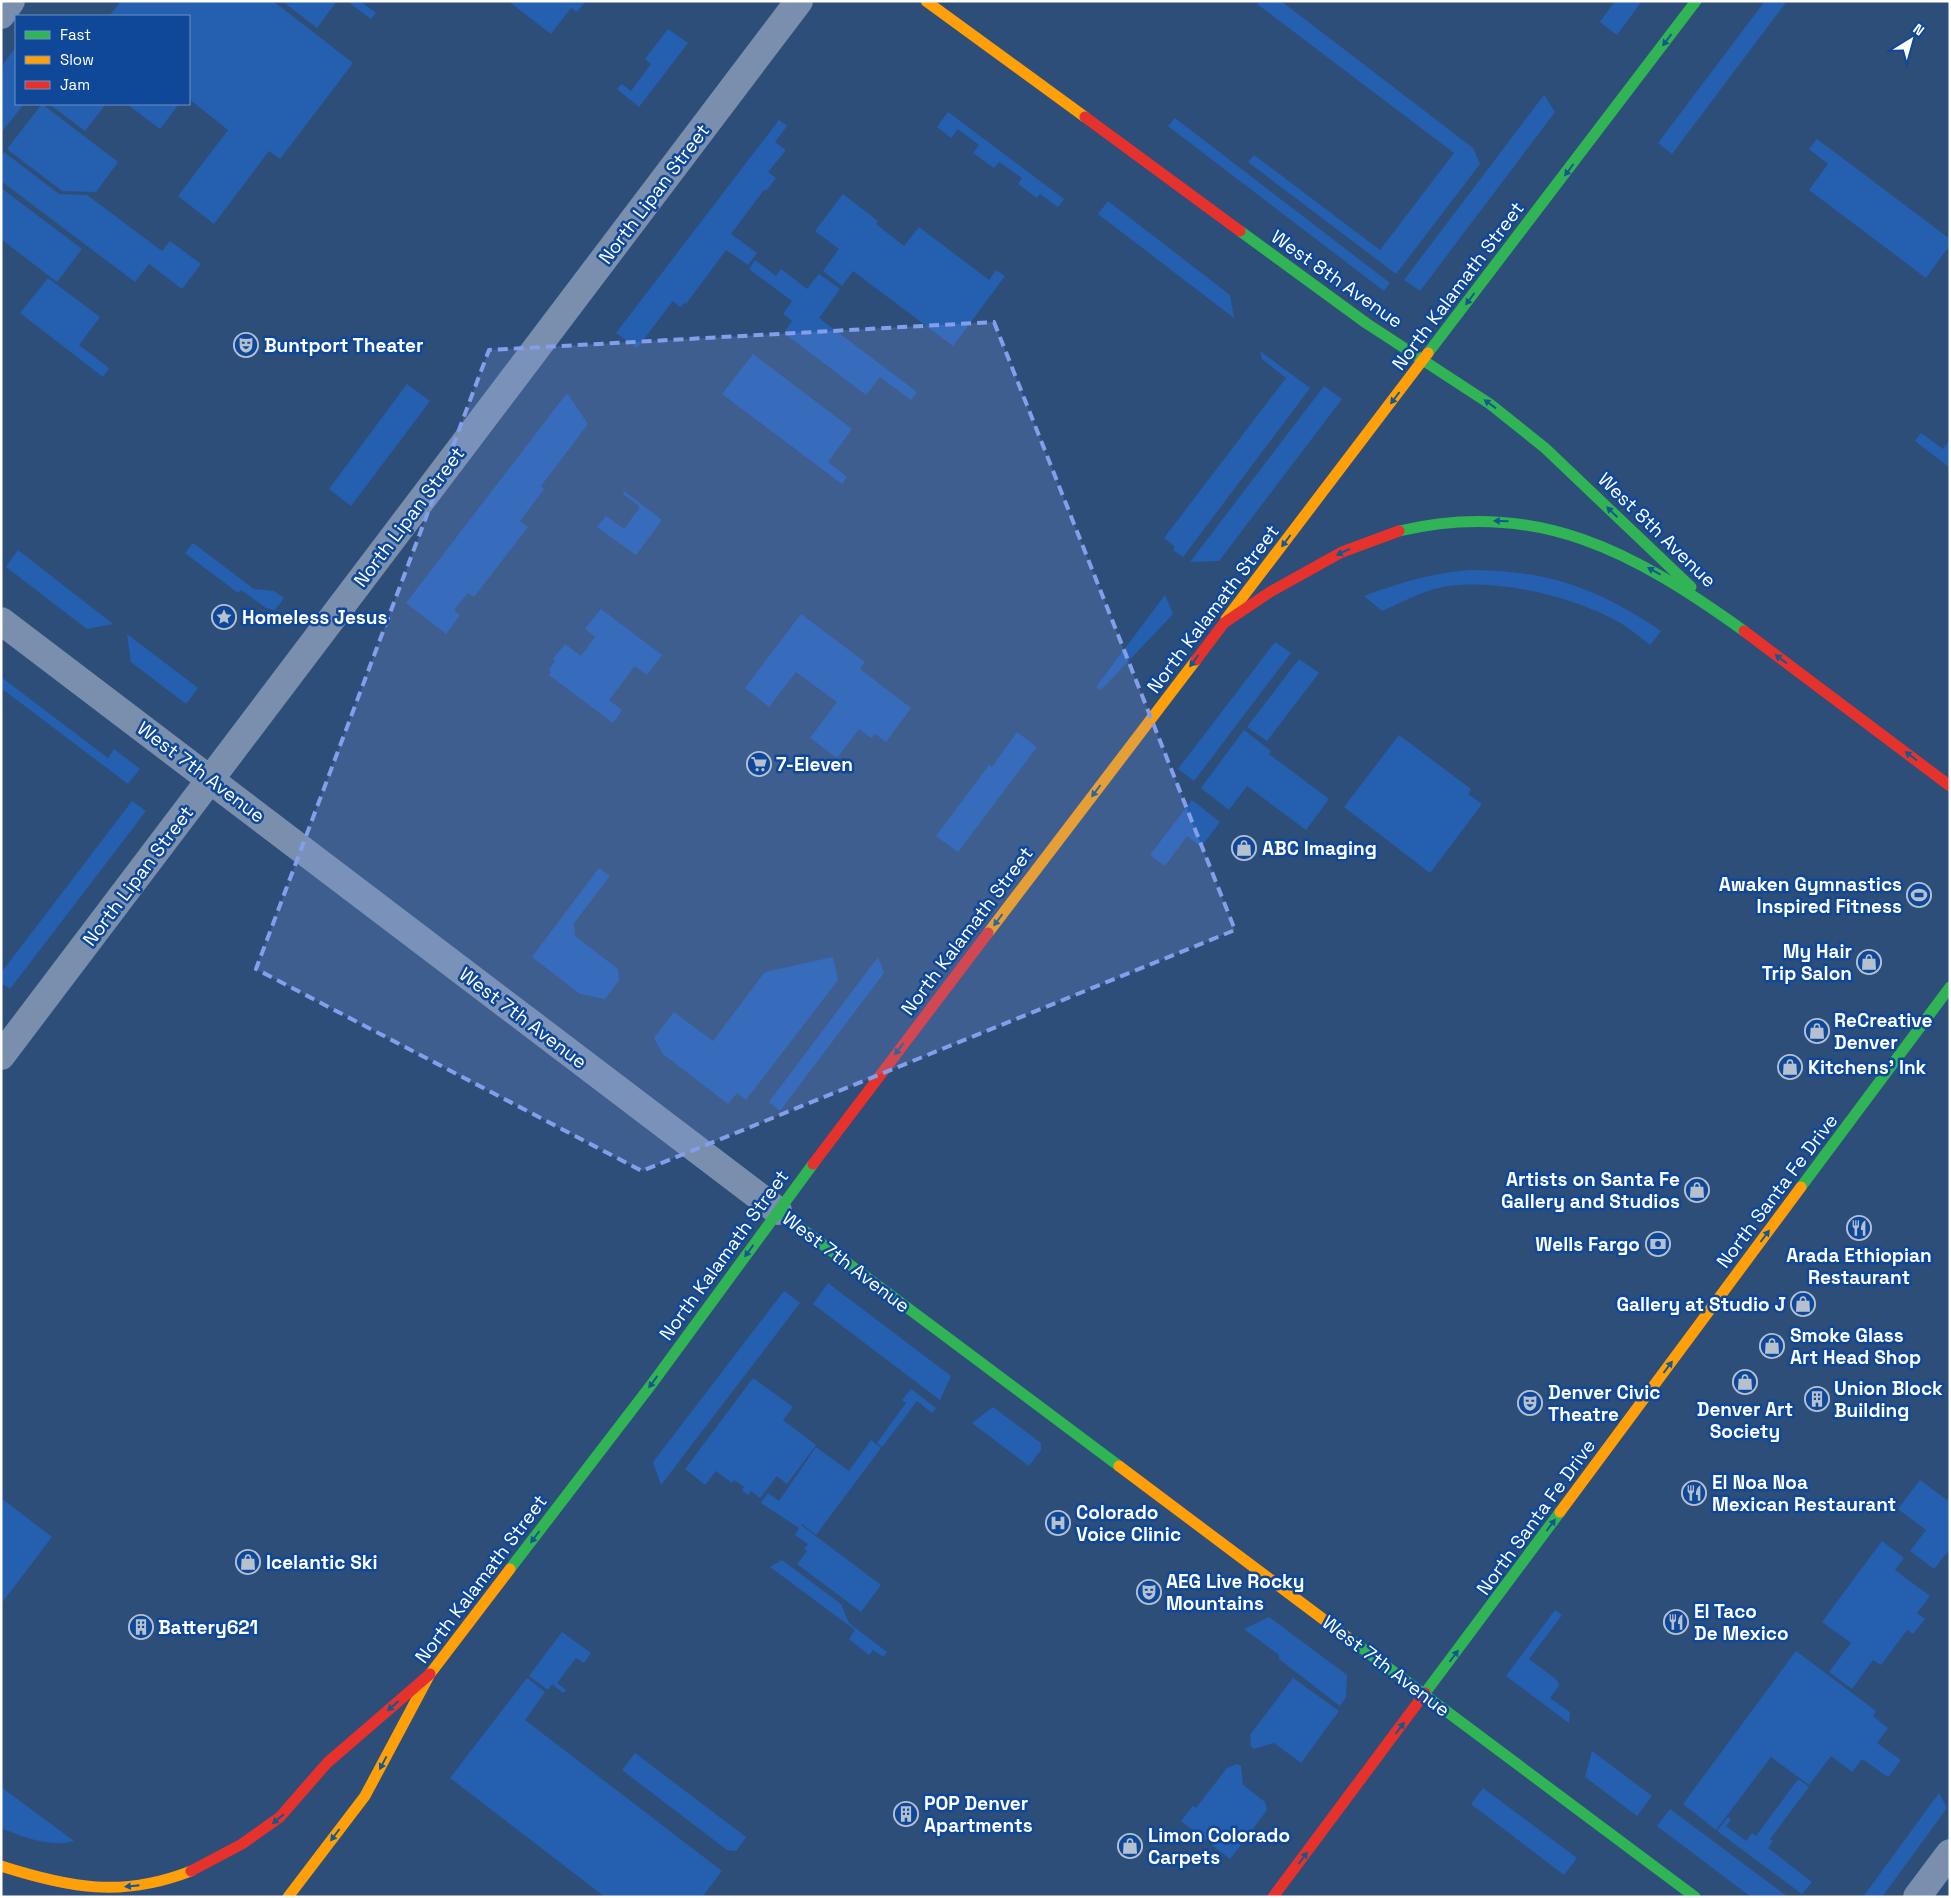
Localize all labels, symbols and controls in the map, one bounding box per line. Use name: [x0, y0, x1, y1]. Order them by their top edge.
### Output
legend: [15, 15, 190, 105]
north arrow: [1886, 15, 1936, 65]
text: N: [1910, 20, 1928, 40]
text: Fast: [60, 25, 91, 44]
one-way arrow: [1662, 33, 1672, 47]
text: Slow: [60, 50, 94, 69]
text: Jam: [60, 75, 90, 94]
street label: North Lipan Street: [593, 119, 715, 269]
one-way arrow: [1563, 163, 1574, 176]
street label: North Kalamath Street: [1386, 197, 1530, 375]
street label: West 8th Avenue: [1266, 224, 1408, 334]
one-way arrow: [1465, 292, 1476, 305]
theatre icon: Buntport Theater: [233, 332, 259, 358]
place label: Buntport Theater: [264, 333, 424, 358]
one-way arrow: [1390, 391, 1400, 405]
one-way arrow: [1484, 399, 1497, 410]
street label: North Lipan Street: [348, 442, 470, 592]
street label: West 8th Avenue: [1593, 467, 1721, 593]
one-way arrow: [1606, 506, 1618, 518]
one-way arrow: [1493, 516, 1509, 524]
street label: North Kalamath Street: [1141, 520, 1285, 698]
one-way arrow: [1280, 535, 1291, 548]
one-way arrow: [1336, 547, 1351, 556]
one-way arrow: [1647, 567, 1661, 575]
place icon: Homeless Jesus: [211, 604, 237, 630]
place label: Homeless Jesus: [242, 605, 388, 630]
one-way arrow: [1775, 653, 1788, 664]
one-way arrow: [1189, 654, 1200, 667]
street label: West 7th Avenue: [132, 716, 270, 828]
supermarket icon: 7-Eleven: [746, 751, 772, 777]
one-way arrow: [1905, 751, 1918, 762]
place label: 7-Eleven: [776, 752, 853, 777]
one-way arrow: [1091, 784, 1101, 798]
street label: North Lipan Street: [77, 801, 199, 951]
shop icon: ABC Imaging: [1231, 835, 1257, 861]
place label: ABC Imaging: [1262, 836, 1377, 861]
street label: North Kalamath Street: [895, 842, 1039, 1020]
place label: Awaken Gymnastics Inspired Fitness: [1719, 872, 1902, 919]
sports icon: Awaken Gymnastics Inspired Fitness: [1906, 882, 1932, 908]
one-way arrow: [992, 913, 1003, 926]
place label: My Hair Trip Salon: [1762, 939, 1852, 986]
shop icon: My Hair Trip Salon: [1856, 949, 1882, 975]
street label: West 7th Avenue: [454, 962, 592, 1074]
place label: ReCreative Denver: [1834, 1008, 1933, 1055]
shop icon: ReCreative Denver: [1804, 1018, 1830, 1044]
one-way arrow: [894, 1042, 904, 1056]
shop icon: Kitchens' Ink: [1777, 1054, 1803, 1080]
place label: Kitchens' Ink: [1808, 1055, 1927, 1080]
street label: North Santa Fe Drive: [1711, 1109, 1843, 1273]
street label: North Kalamath Street: [654, 1165, 794, 1345]
place label: Artists on Santa Fe Gallery and Studios: [1501, 1167, 1680, 1214]
shop icon: Artists on Santa Fe Gallery and Studios: [1684, 1177, 1710, 1203]
street label: West 7th Avenue: [777, 1206, 915, 1318]
restaurant icon: Arada Ethiopian Restaurant: [1846, 1215, 1872, 1241]
one-way arrow: [1760, 1229, 1770, 1243]
bank icon: Wells Fargo: [1645, 1231, 1671, 1257]
place label: Wells Fargo: [1535, 1232, 1640, 1257]
place label: Arada Ethiopian Restaurant: [1786, 1243, 1932, 1290]
one-way arrow: [744, 1244, 754, 1258]
shop icon: Gallery at Studio J: [1790, 1291, 1816, 1317]
place label: Gallery at Studio J: [1616, 1292, 1786, 1317]
place label: Smoke Glass Art Head Shop: [1790, 1323, 1921, 1370]
shop icon: Smoke Glass Art Head Shop: [1759, 1333, 1785, 1359]
one-way arrow: [1663, 1360, 1673, 1374]
shop icon: Denver Art Society: [1732, 1369, 1758, 1395]
one-way arrow: [648, 1375, 658, 1389]
place label: Union Block Building: [1834, 1376, 1943, 1423]
place label: Denver Civic Theatre: [1548, 1380, 1660, 1427]
building icon: Union Block Building: [1804, 1386, 1830, 1412]
theatre icon: Denver Civic Theatre: [1517, 1390, 1543, 1416]
place label: Denver Art Society: [1697, 1397, 1793, 1444]
street label: North Santa Fe Drive: [1471, 1434, 1601, 1600]
place label: El Noa Noa Mexican Restaurant: [1712, 1470, 1896, 1517]
restaurant icon: El Noa Noa Mexican Restaurant: [1681, 1480, 1707, 1506]
street label: North Kalamath Street: [409, 1490, 553, 1668]
place label: Colorado Voice Clinic: [1076, 1500, 1181, 1547]
hospital icon: Colorado Voice Clinic: [1045, 1510, 1071, 1536]
one-way arrow: [1545, 1519, 1556, 1532]
one-way arrow: [529, 1530, 540, 1543]
shop icon: Icelantic Ski: [235, 1549, 261, 1575]
place label: Icelantic Ski: [266, 1550, 378, 1575]
place label: AEG Live Rocky Mountains: [1166, 1569, 1304, 1616]
theatre icon: AEG Live Rocky Mountains: [1136, 1579, 1162, 1605]
place label: El Taco De Mexico: [1694, 1599, 1789, 1646]
restaurant icon: El Taco De Mexico: [1663, 1609, 1689, 1635]
street label: West 7th Avenue: [1317, 1610, 1455, 1722]
building icon: Battery621: [128, 1614, 154, 1640]
place label: Battery621: [158, 1615, 258, 1640]
one-way arrow: [1449, 1649, 1459, 1663]
one-way arrow: [388, 1700, 400, 1712]
one-way arrow: [1395, 1722, 1406, 1735]
one-way arrow: [378, 1757, 387, 1770]
place label: POP Denver Apartments: [924, 1791, 1033, 1838]
building icon: POP Denver Apartments: [893, 1801, 919, 1827]
one-way arrow: [272, 1813, 284, 1825]
place label: Limon Colorado Carpets: [1148, 1823, 1290, 1870]
one-way arrow: [330, 1828, 341, 1841]
shop icon: Limon Colorado Carpets: [1117, 1833, 1143, 1859]
one-way arrow: [1297, 1852, 1308, 1865]
one-way arrow: [124, 1882, 140, 1890]

